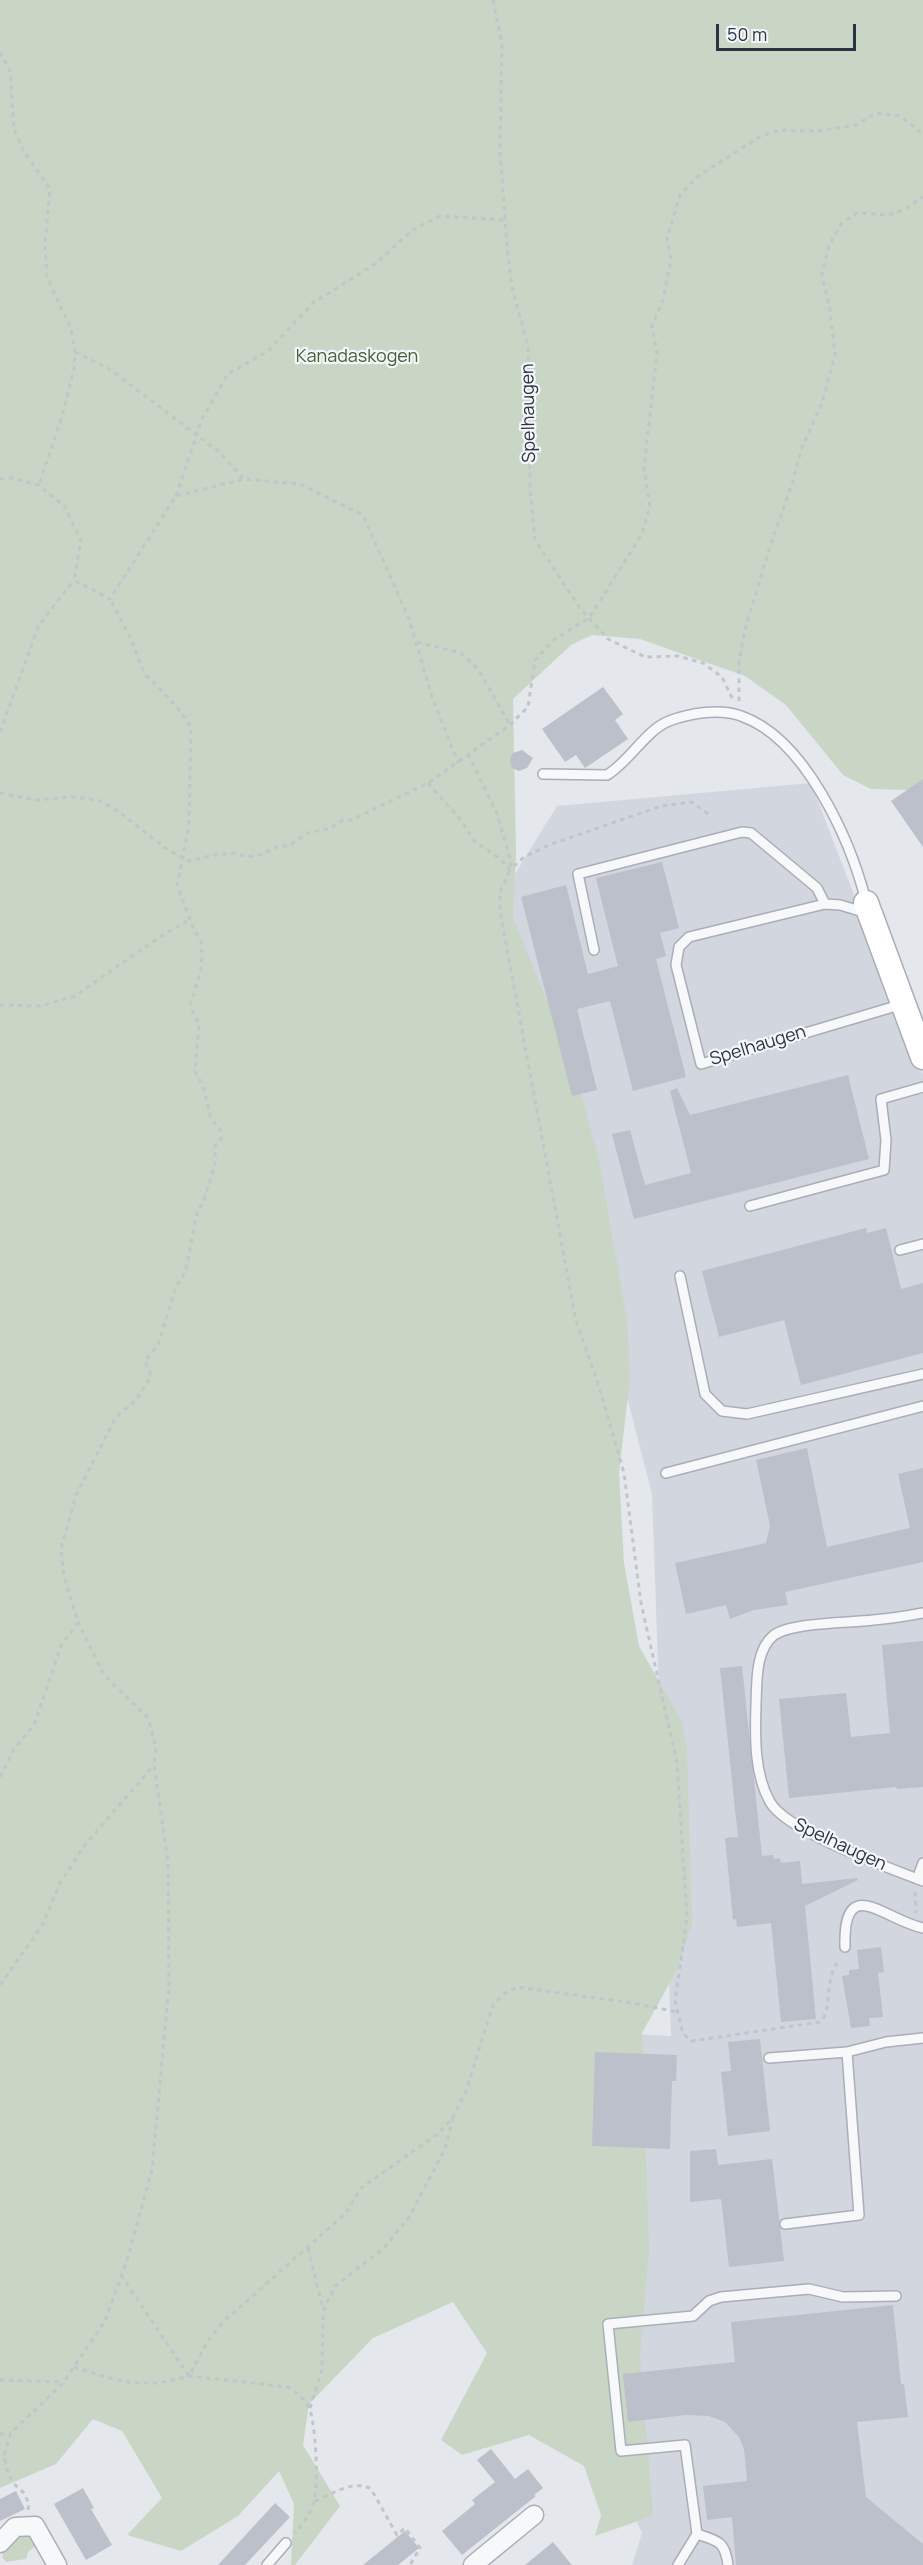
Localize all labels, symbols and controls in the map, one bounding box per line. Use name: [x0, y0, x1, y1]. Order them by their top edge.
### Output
scale bar: [719, 12, 858, 50]
text: 50 m: [727, 22, 767, 46]
park label: Kanadaskogen: [296, 346, 418, 368]
street label: Spelhaugen: [517, 363, 541, 463]
street label: Spelhaugen: [707, 1021, 809, 1071]
street label: Spelhaugen: [790, 1814, 890, 1876]

